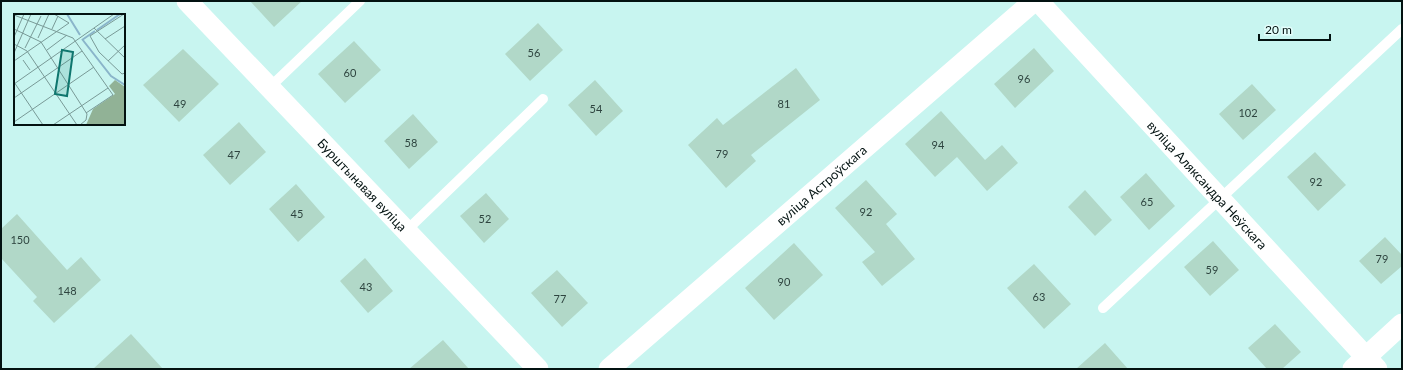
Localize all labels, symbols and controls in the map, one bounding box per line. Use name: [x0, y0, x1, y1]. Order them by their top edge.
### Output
inset map: [14, 14, 125, 125]
scale bar: [1259, 16, 1330, 42]
text: 20 m: [1265, 22, 1292, 37]
house number: 56: [528, 46, 540, 59]
house number: 60: [344, 66, 357, 79]
house number: 96: [1018, 72, 1030, 85]
house number: 49: [174, 97, 186, 110]
house number: 81: [778, 97, 790, 110]
house number: 54: [590, 102, 603, 115]
house number: 102: [1238, 106, 1258, 119]
street label: вуліца Аляксандра Неўскага: [1144, 117, 1271, 253]
street label: Бурштынавая вуліца: [314, 135, 410, 235]
house number: 58: [405, 136, 417, 149]
house number: 94: [932, 138, 945, 151]
street label: вуліца Астроўскага: [773, 142, 870, 229]
house number: 79: [716, 147, 728, 160]
house number: 47: [228, 148, 240, 161]
house number: 92: [1310, 175, 1322, 188]
house number: 65: [1141, 195, 1153, 208]
house number: 92: [860, 205, 872, 218]
house number: 45: [291, 207, 303, 220]
house number: 52: [479, 212, 491, 225]
house number: 150: [10, 233, 30, 246]
house number: 79: [1376, 252, 1388, 265]
house number: 59: [1206, 263, 1218, 276]
house number: 90: [778, 275, 791, 288]
house number: 43: [360, 280, 372, 293]
house number: 148: [57, 284, 77, 297]
house number: 63: [1033, 290, 1045, 303]
house number: 77: [554, 292, 566, 305]

